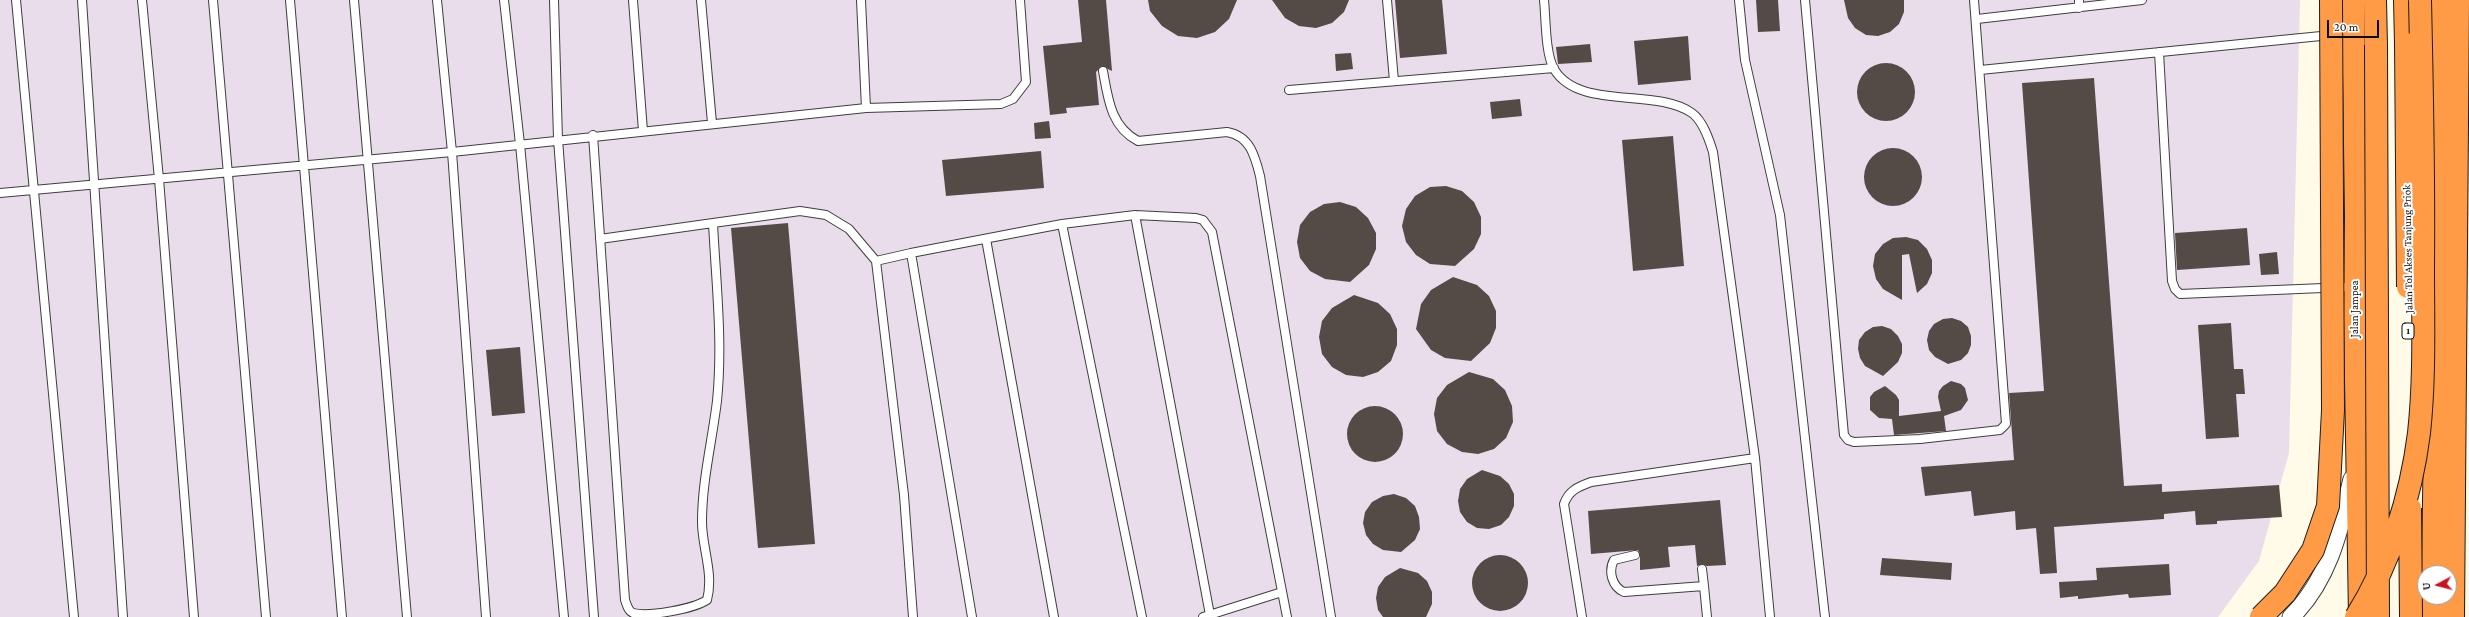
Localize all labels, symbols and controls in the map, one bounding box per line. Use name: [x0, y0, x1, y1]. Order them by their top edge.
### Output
scale bar: [2329, 12, 2381, 38]
text: 20 m: [2334, 20, 2358, 34]
street label: Jalan Tol Akses Tanjung Priok: [2400, 185, 2416, 313]
street label: Jalan Jampea: [2348, 280, 2362, 338]
road number: 1: [2402, 323, 2414, 339]
north arrow: [2417, 565, 2457, 605]
text: U: [2420, 582, 2432, 591]

